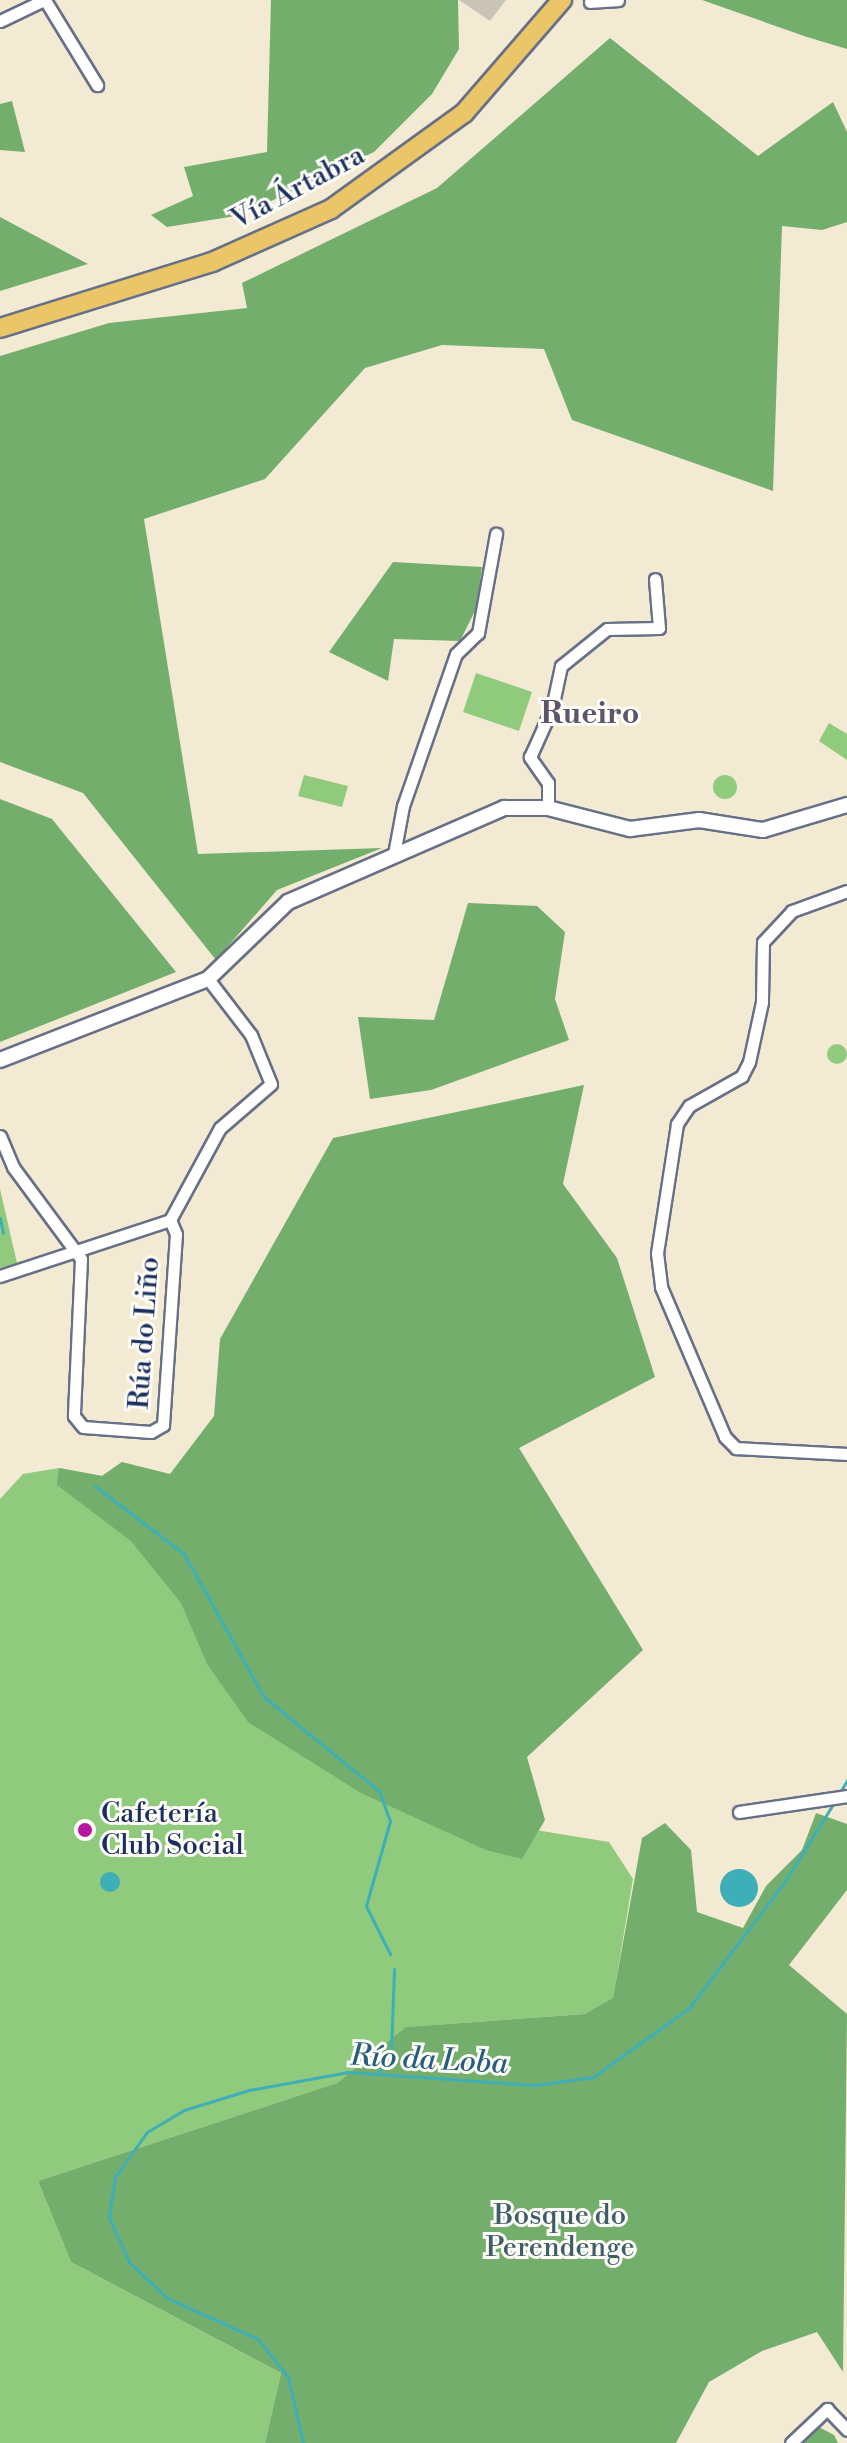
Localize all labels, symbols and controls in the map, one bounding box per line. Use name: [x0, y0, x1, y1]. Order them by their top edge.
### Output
street label: Vía Ártabra: [226, 139, 370, 237]
district label: Rueiro: [541, 696, 639, 732]
street label: Rúa do Liño: [123, 1256, 167, 1410]
place label: Cafetería Club Social: [101, 1797, 244, 1863]
marker: Cafetería Club Social: [76, 1821, 94, 1839]
water label: Río da Loba: [349, 2038, 509, 2082]
park label: Bosque do Perendenge: [485, 2199, 635, 2265]

